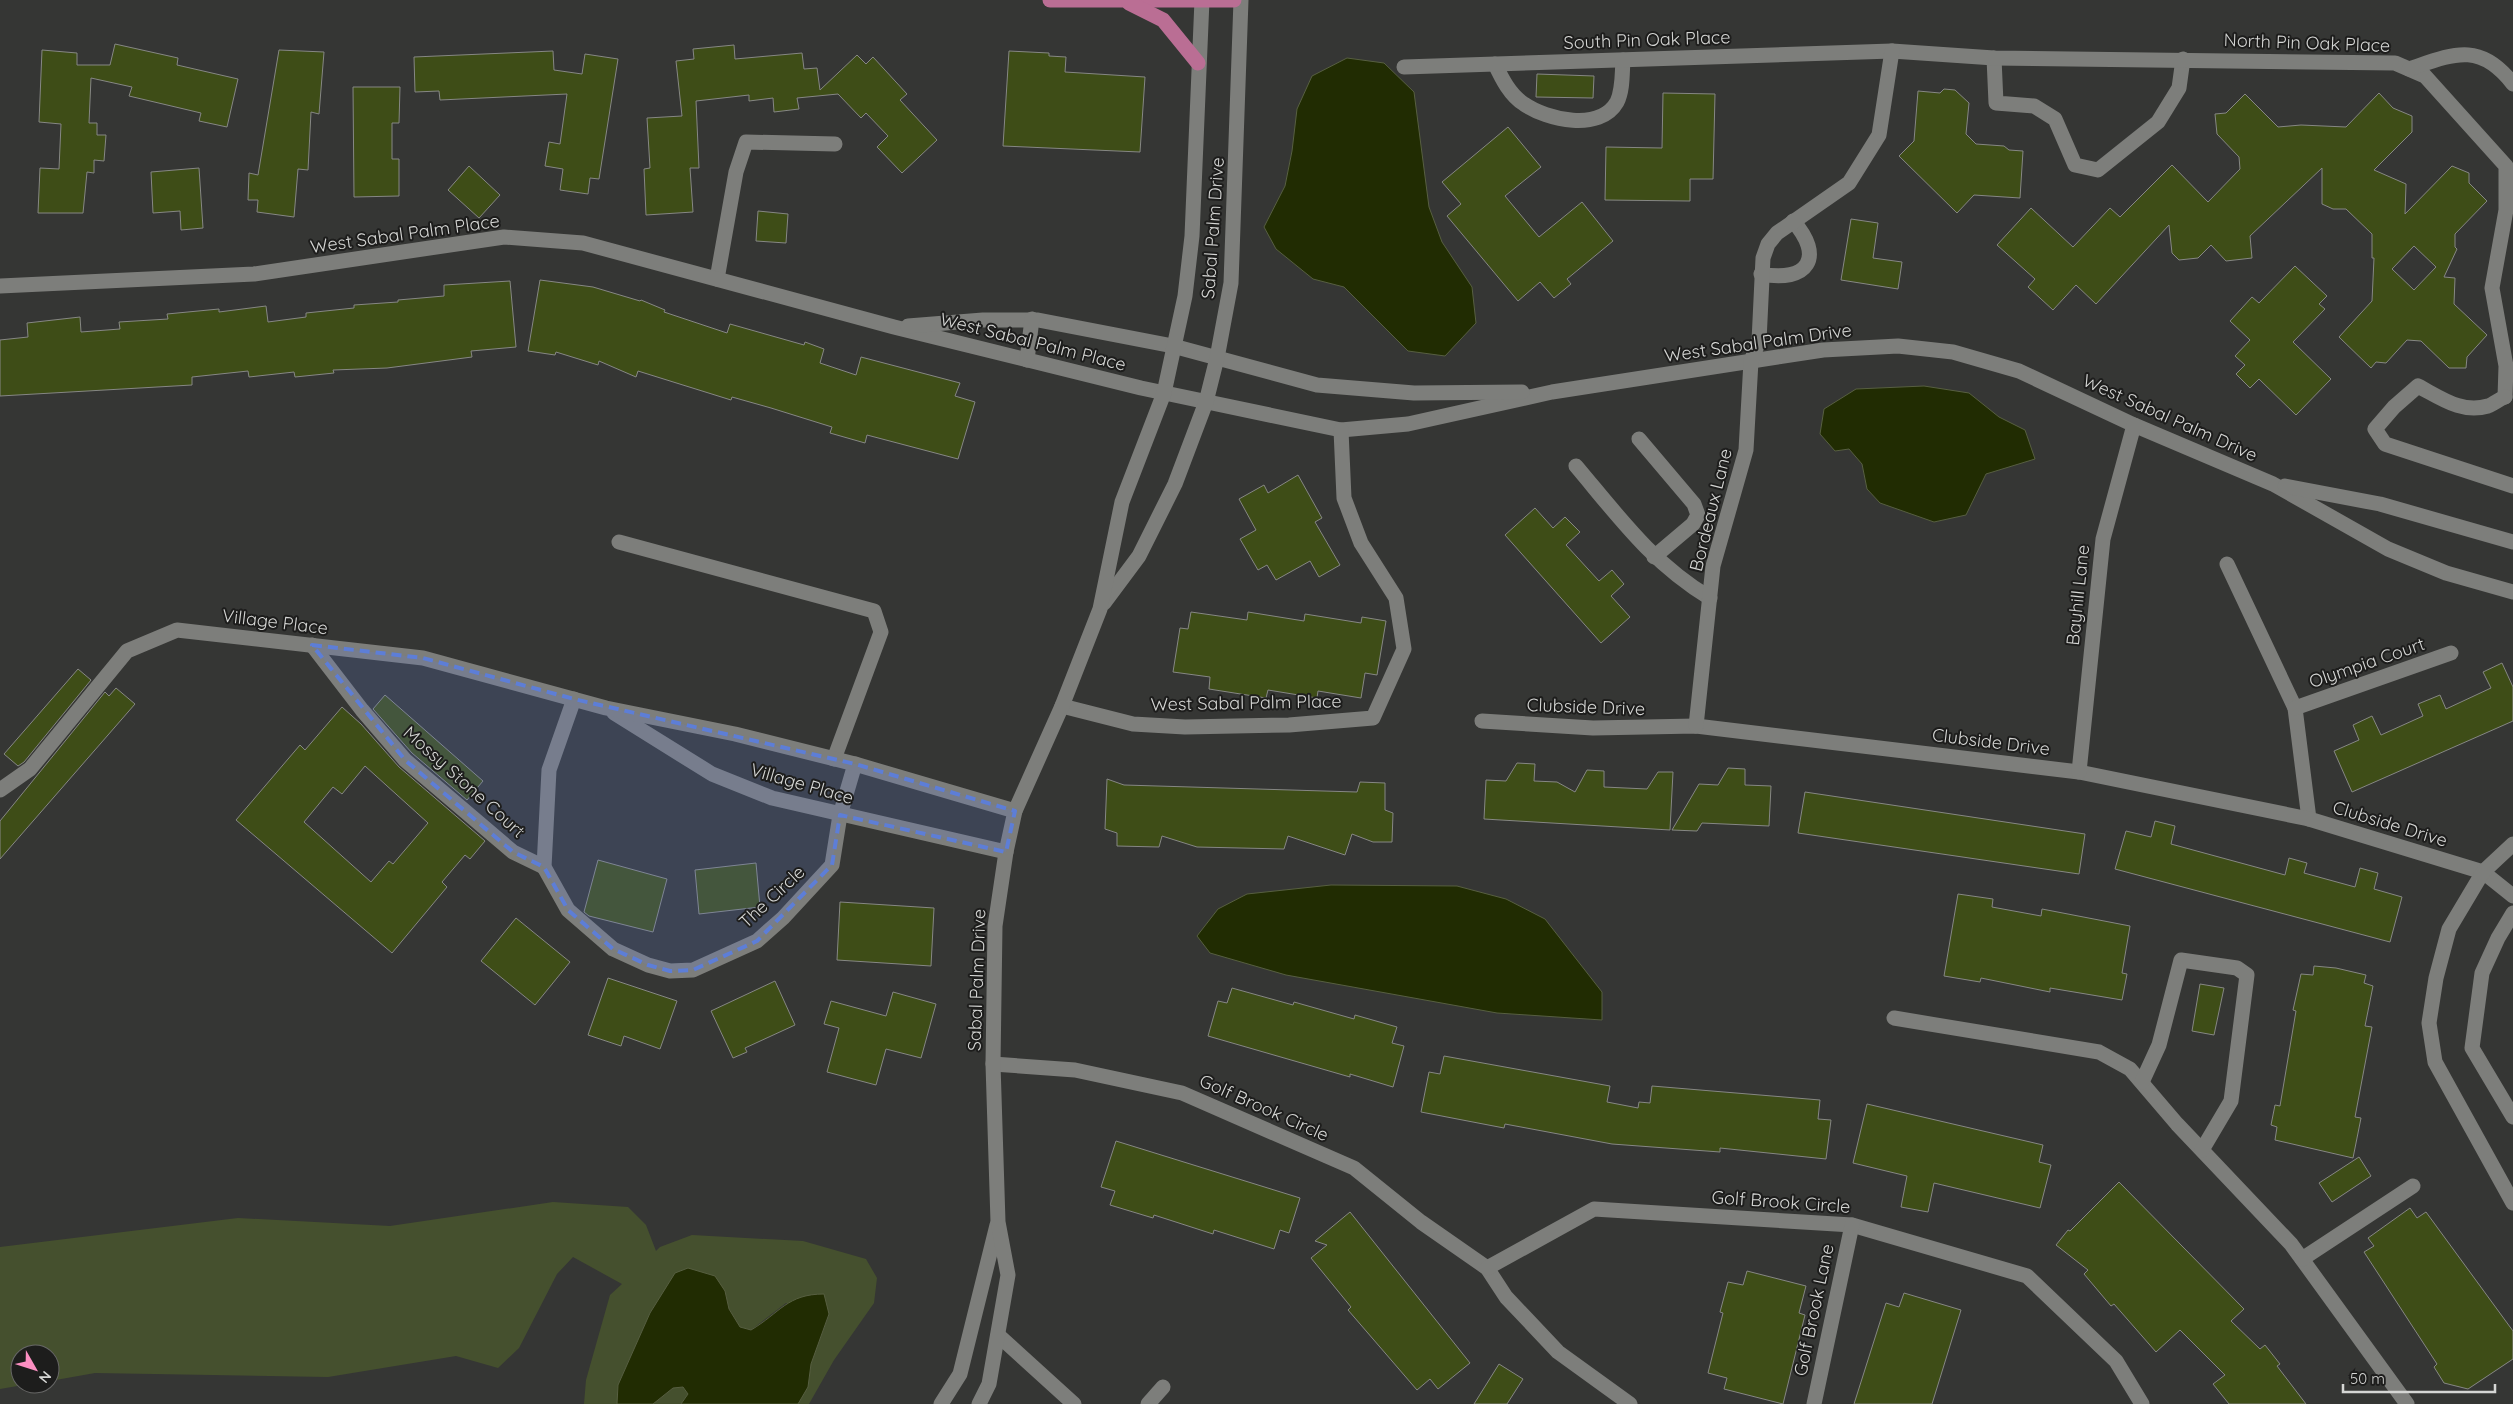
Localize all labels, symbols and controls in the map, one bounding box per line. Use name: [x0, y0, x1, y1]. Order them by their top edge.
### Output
street label: South Pin Oak Place: [1563, 25, 1731, 54]
street label: North Pin Oak Place: [2223, 28, 2391, 57]
street label: Sabal Palm Drive: [1196, 156, 1229, 300]
street label: West Sabal Palm Place: [309, 209, 501, 258]
street label: West Sabal Palm Place: [938, 307, 1129, 376]
street label: West Sabal Palm Drive: [1663, 318, 1853, 367]
street label: West Sabal Palm Drive: [2079, 369, 2261, 466]
street label: Bordeaux Lane: [1684, 446, 1737, 574]
street label: Bayhill Lane: [2061, 543, 2094, 646]
street label: Village Place: [221, 604, 329, 639]
street label: Olympia Court: [2306, 632, 2428, 693]
street label: West Sabal Palm Place: [1150, 689, 1342, 716]
street label: Clubside Drive: [1526, 693, 1646, 720]
street label: Mossy Stone Court: [399, 721, 530, 842]
street label: Clubside Drive: [1931, 723, 2051, 760]
street label: Village Place: [748, 758, 856, 809]
street label: Clubside Drive: [2330, 795, 2450, 852]
street label: The Circle: [734, 860, 809, 933]
street label: Sabal Palm Drive: [963, 908, 990, 1051]
street label: Golf Brook Circle: [1196, 1069, 1332, 1146]
street label: Golf Brook Circle: [1711, 1185, 1851, 1218]
street label: Golf Brook Lane: [1788, 1242, 1839, 1378]
north arrow: [10, 1344, 60, 1394]
scale bar: [2343, 1362, 2496, 1394]
text: N: [35, 1368, 55, 1387]
text: 50 m: [2350, 1369, 2385, 1388]

